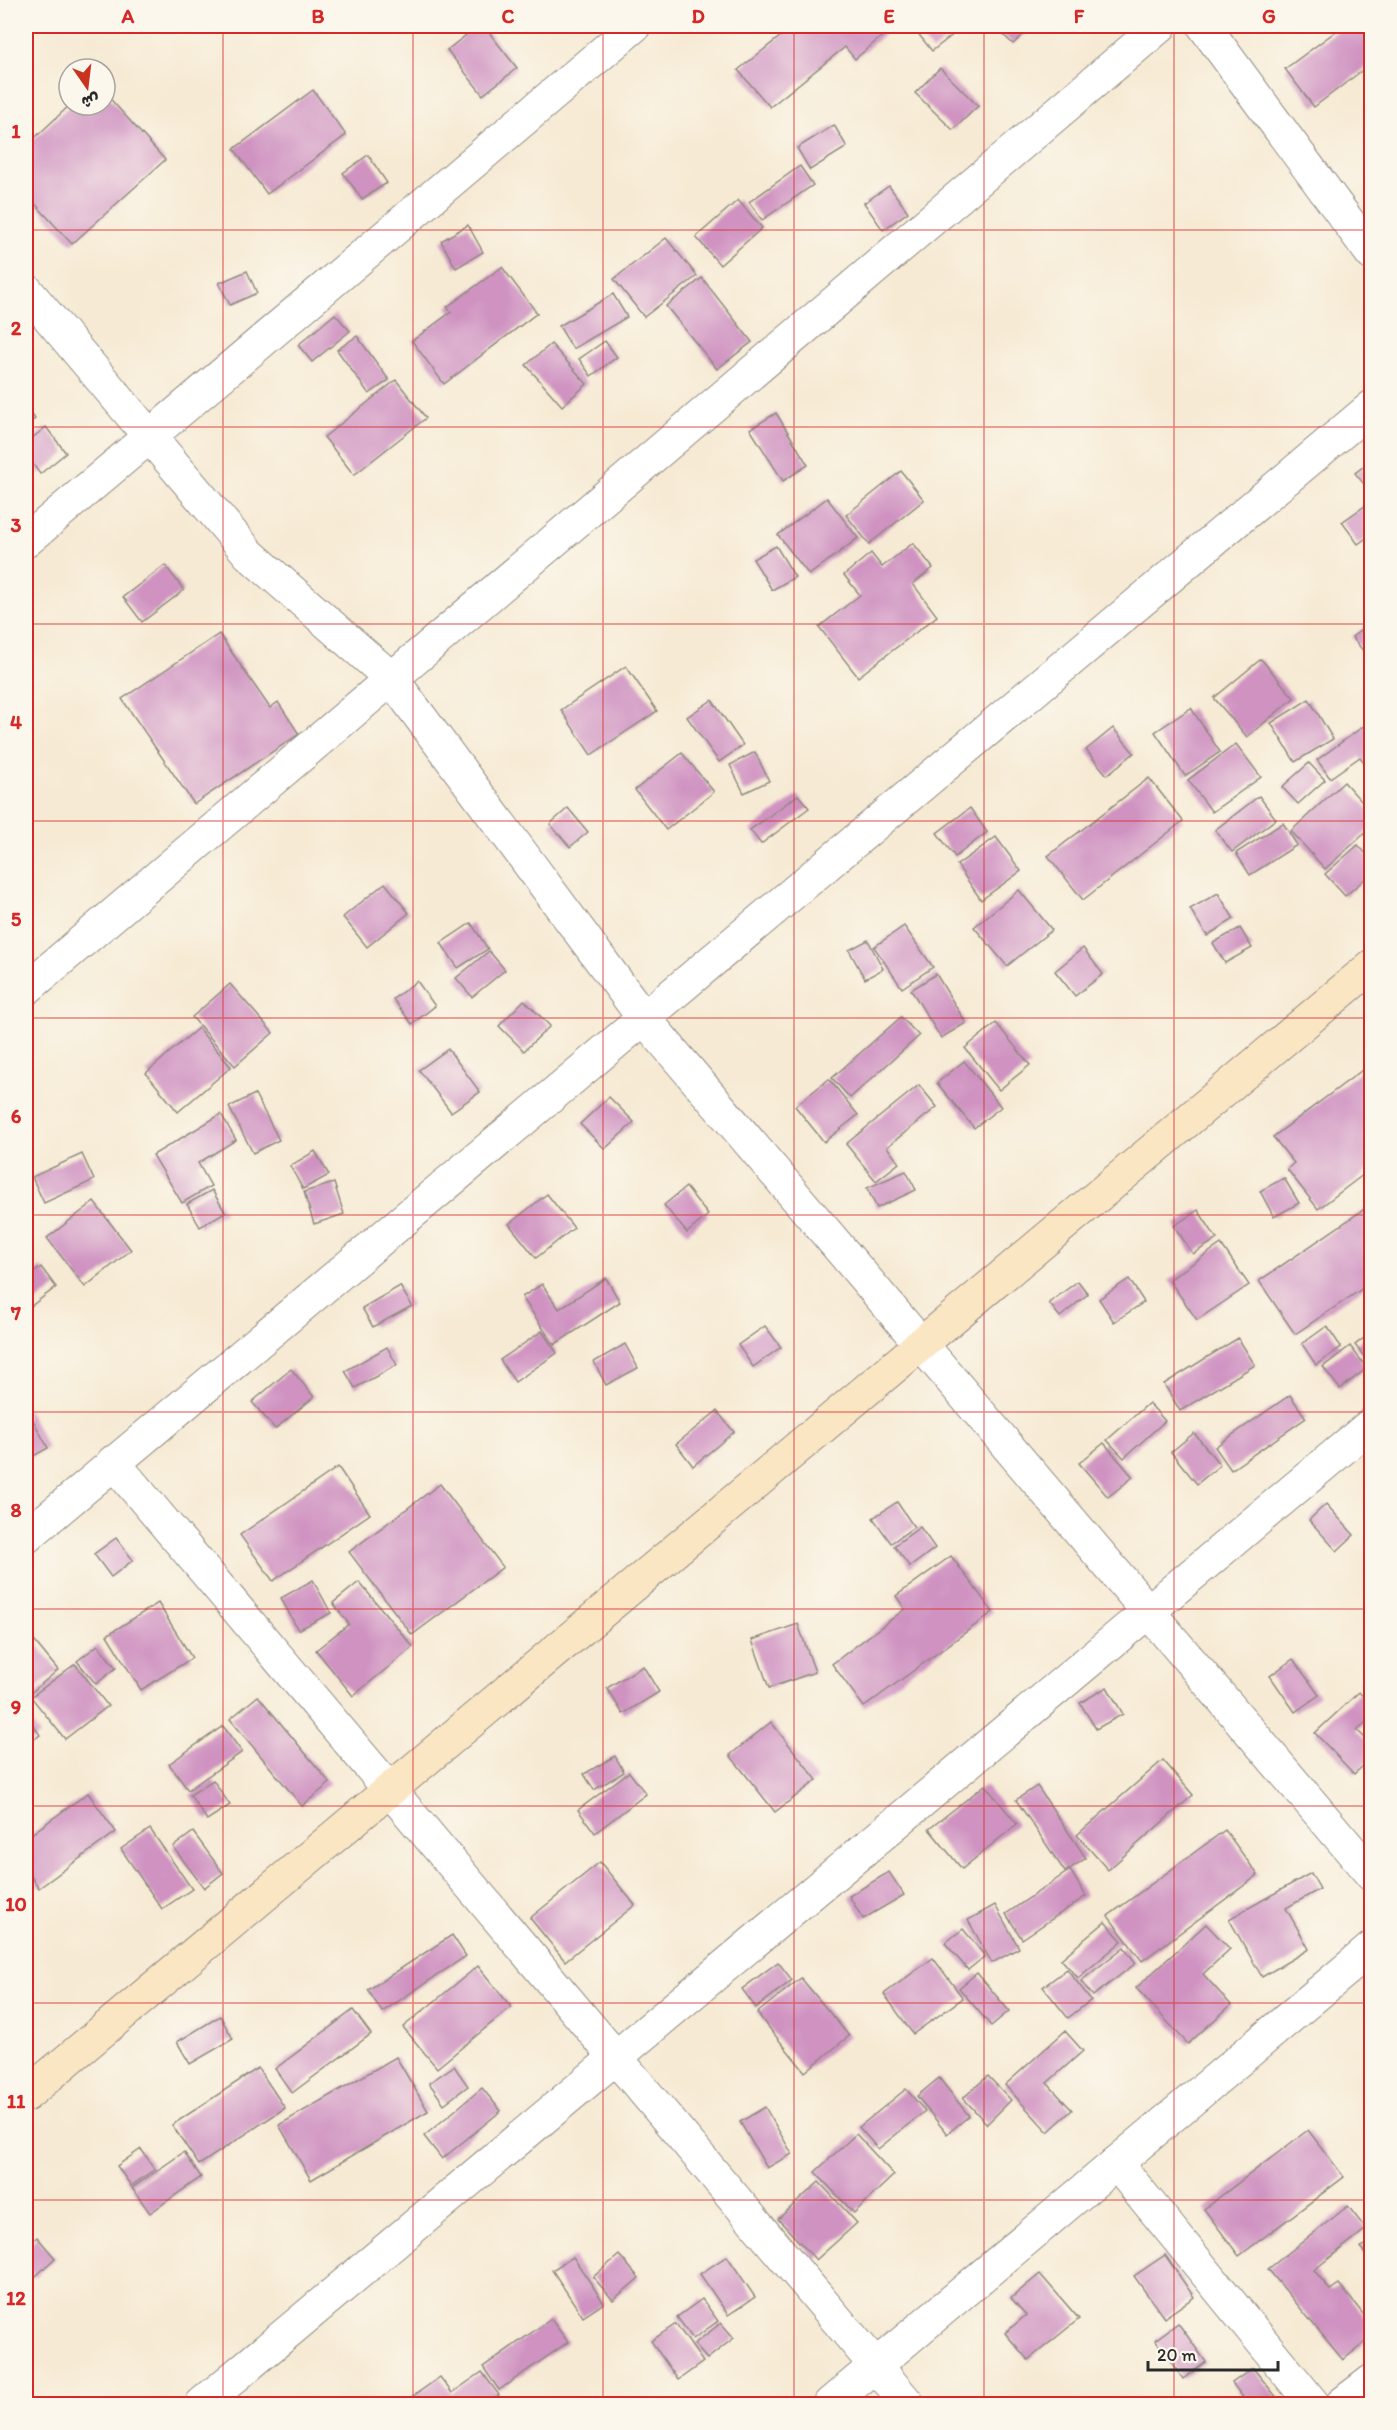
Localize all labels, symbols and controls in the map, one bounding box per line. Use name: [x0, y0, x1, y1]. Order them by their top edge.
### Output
text: A: [121, 4, 135, 28]
text: B: [312, 4, 325, 28]
text: C: [502, 4, 515, 28]
text: D: [691, 4, 705, 28]
text: E: [883, 4, 895, 28]
text: F: [1074, 4, 1085, 28]
text: G: [1262, 4, 1276, 28]
north arrow: [57, 57, 117, 117]
text: ش: [80, 90, 101, 112]
text: 1: [11, 119, 21, 143]
text: 2: [11, 316, 22, 340]
text: 3: [11, 513, 22, 537]
text: 4: [10, 710, 22, 734]
text: 5: [11, 907, 22, 931]
text: 6: [11, 1104, 22, 1128]
text: 7: [10, 1301, 21, 1325]
text: 8: [11, 1498, 22, 1522]
text: 9: [11, 1695, 21, 1719]
text: 10: [5, 1892, 27, 1916]
text: 11: [7, 2089, 26, 2113]
text: 12: [6, 2286, 26, 2310]
scale bar: [1148, 2334, 1278, 2372]
text: 20 m: [1157, 2344, 1197, 2366]

